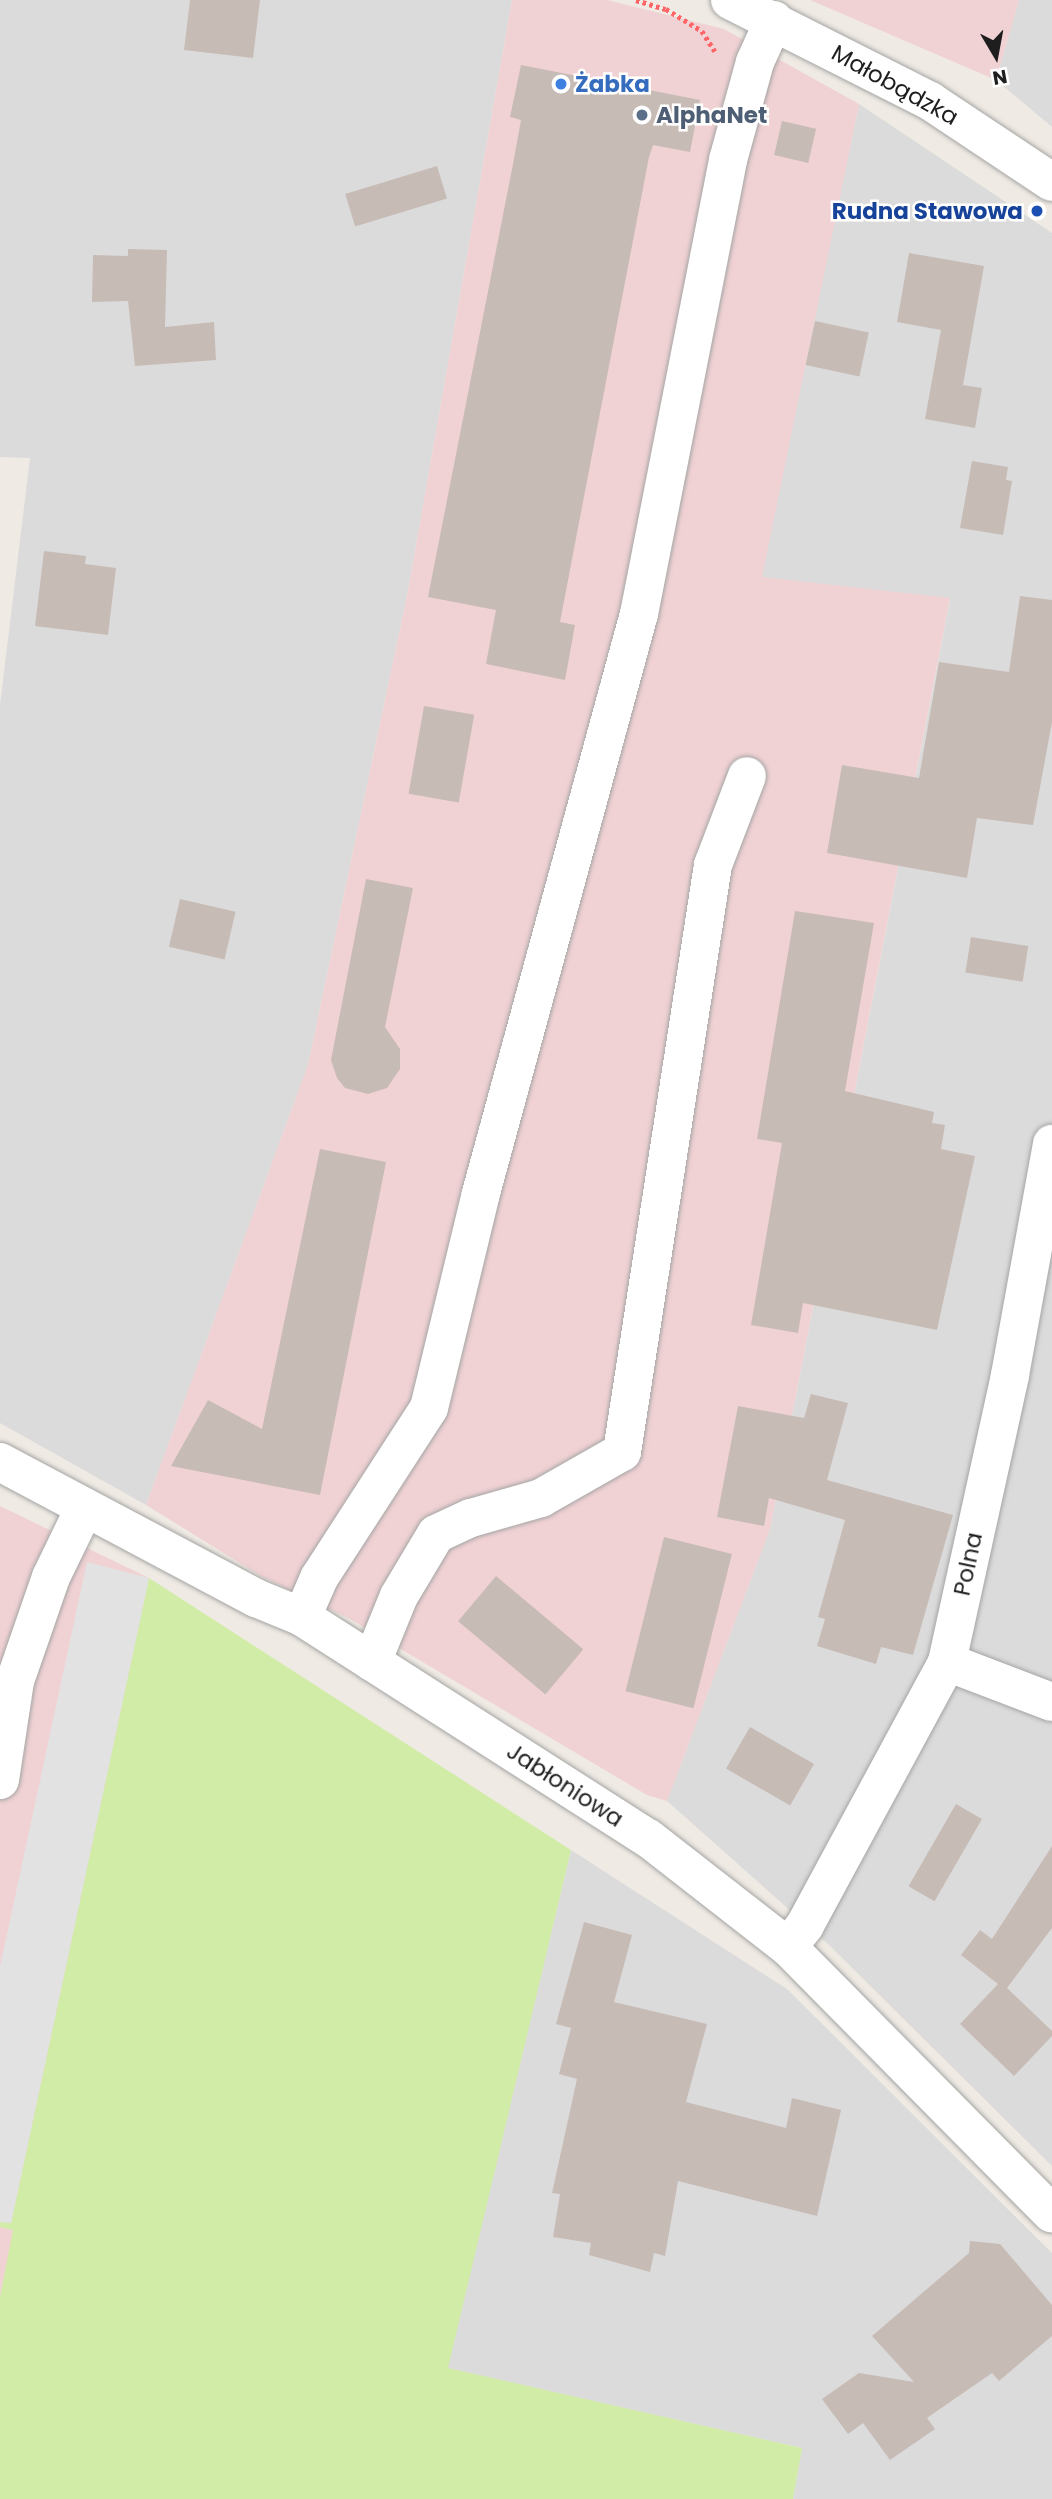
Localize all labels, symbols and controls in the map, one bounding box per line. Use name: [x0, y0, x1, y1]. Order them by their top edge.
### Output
north arrow: [961, 21, 1031, 91]
street label: Małobądzka: [827, 39, 963, 131]
text: N: [990, 63, 1009, 92]
place label: Żabka: [575, 70, 650, 98]
marker: Żabka: [553, 76, 569, 92]
place label: AlphaNet: [656, 101, 767, 129]
marker: AlphaNet: [634, 107, 650, 123]
place label: Rudna Stawowa: [832, 197, 1023, 225]
marker: Rudna Stawowa: [1029, 203, 1045, 219]
street label: Polna: [948, 1530, 988, 1598]
street label: Jabłoniowa: [502, 1737, 628, 1833]

